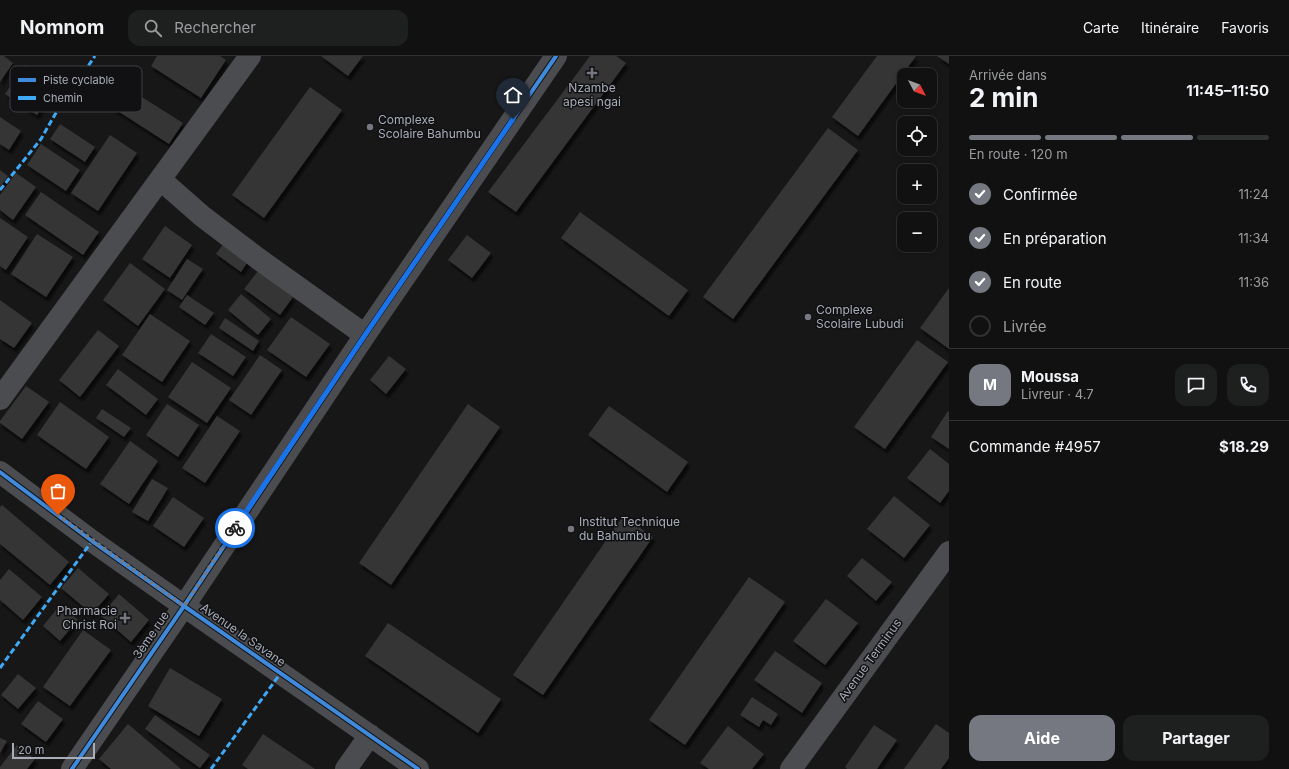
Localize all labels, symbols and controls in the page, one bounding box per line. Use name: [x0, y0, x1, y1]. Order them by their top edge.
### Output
search box: [128, 10, 408, 46]
text: Nomnom: [20, 16, 104, 39]
icon: search: [142, 17, 164, 39]
text: Rechercher: [174, 18, 256, 37]
text: Carte: [1083, 19, 1119, 36]
text: Itinéraire: [1141, 19, 1199, 36]
text: Favoris: [1221, 19, 1269, 36]
legend: [10, 66, 142, 112]
marker: Nzambe apesi ngai: [586, 67, 598, 79]
text: Arrivée dans: [969, 67, 1047, 83]
north arrow: [897, 68, 937, 108]
map controls: [897, 68, 937, 252]
text: Piste cyclable: [43, 73, 114, 87]
pin: [496, 78, 530, 119]
place label: Nzambe apesi ngai: [563, 80, 621, 109]
text: 11:45–11:50: [1186, 81, 1269, 100]
text: 2 min: [969, 82, 1039, 113]
icon: home: [502, 84, 524, 106]
text: Chemin: [43, 91, 83, 105]
place label: Complexe Scolaire Bahumbu: [378, 112, 481, 141]
button: locate: [897, 116, 937, 156]
marker: Complexe Scolaire Bahumbu: [365, 122, 375, 132]
text: En route · 120 m: [969, 146, 1068, 162]
button: +: [897, 164, 937, 204]
icon: check: [969, 183, 991, 205]
text: Confirmée: [1003, 185, 1078, 204]
text: 11:24: [1239, 186, 1269, 202]
button: −: [897, 212, 937, 252]
icon: check: [969, 227, 991, 249]
text: En préparation: [1003, 229, 1107, 248]
text: 11:34: [1238, 230, 1269, 246]
icon: check: [969, 271, 991, 293]
text: En route: [1003, 273, 1062, 292]
text: 11:36: [1239, 274, 1269, 290]
place label: Complexe Scolaire Lubudi: [816, 302, 904, 331]
marker: Complexe Scolaire Lubudi: [803, 312, 813, 322]
text: Livrée: [1003, 317, 1046, 336]
button: chat: [1175, 364, 1217, 406]
button: phone: [1227, 364, 1269, 406]
text: Moussa: [1021, 367, 1079, 386]
text: M: [983, 375, 997, 394]
text: Livreur · 4.7: [1021, 386, 1094, 402]
text: Commande #4957: [969, 437, 1101, 456]
text: $18.29: [1219, 437, 1269, 456]
pin: [41, 474, 75, 515]
icon: bag: [47, 480, 69, 502]
courier: [215, 508, 255, 548]
place label: Institut Technique du Bahumbu: [579, 514, 680, 543]
icon: bike: [224, 517, 246, 539]
marker: Institut Technique du Bahumbu: [566, 524, 576, 534]
street label: Avenue la Savane: [198, 600, 289, 670]
place label: Pharmacie Christ Roi: [57, 603, 117, 632]
street label: 3ème rue: [129, 608, 172, 661]
marker: Pharmacie Christ Roi: [120, 613, 130, 623]
street label: Avenue Terminus: [835, 616, 904, 704]
button: Aide: [969, 715, 1115, 761]
button: Partager: [1123, 715, 1269, 761]
scale bar: [12, 741, 95, 760]
text: 20 m: [18, 743, 44, 757]

